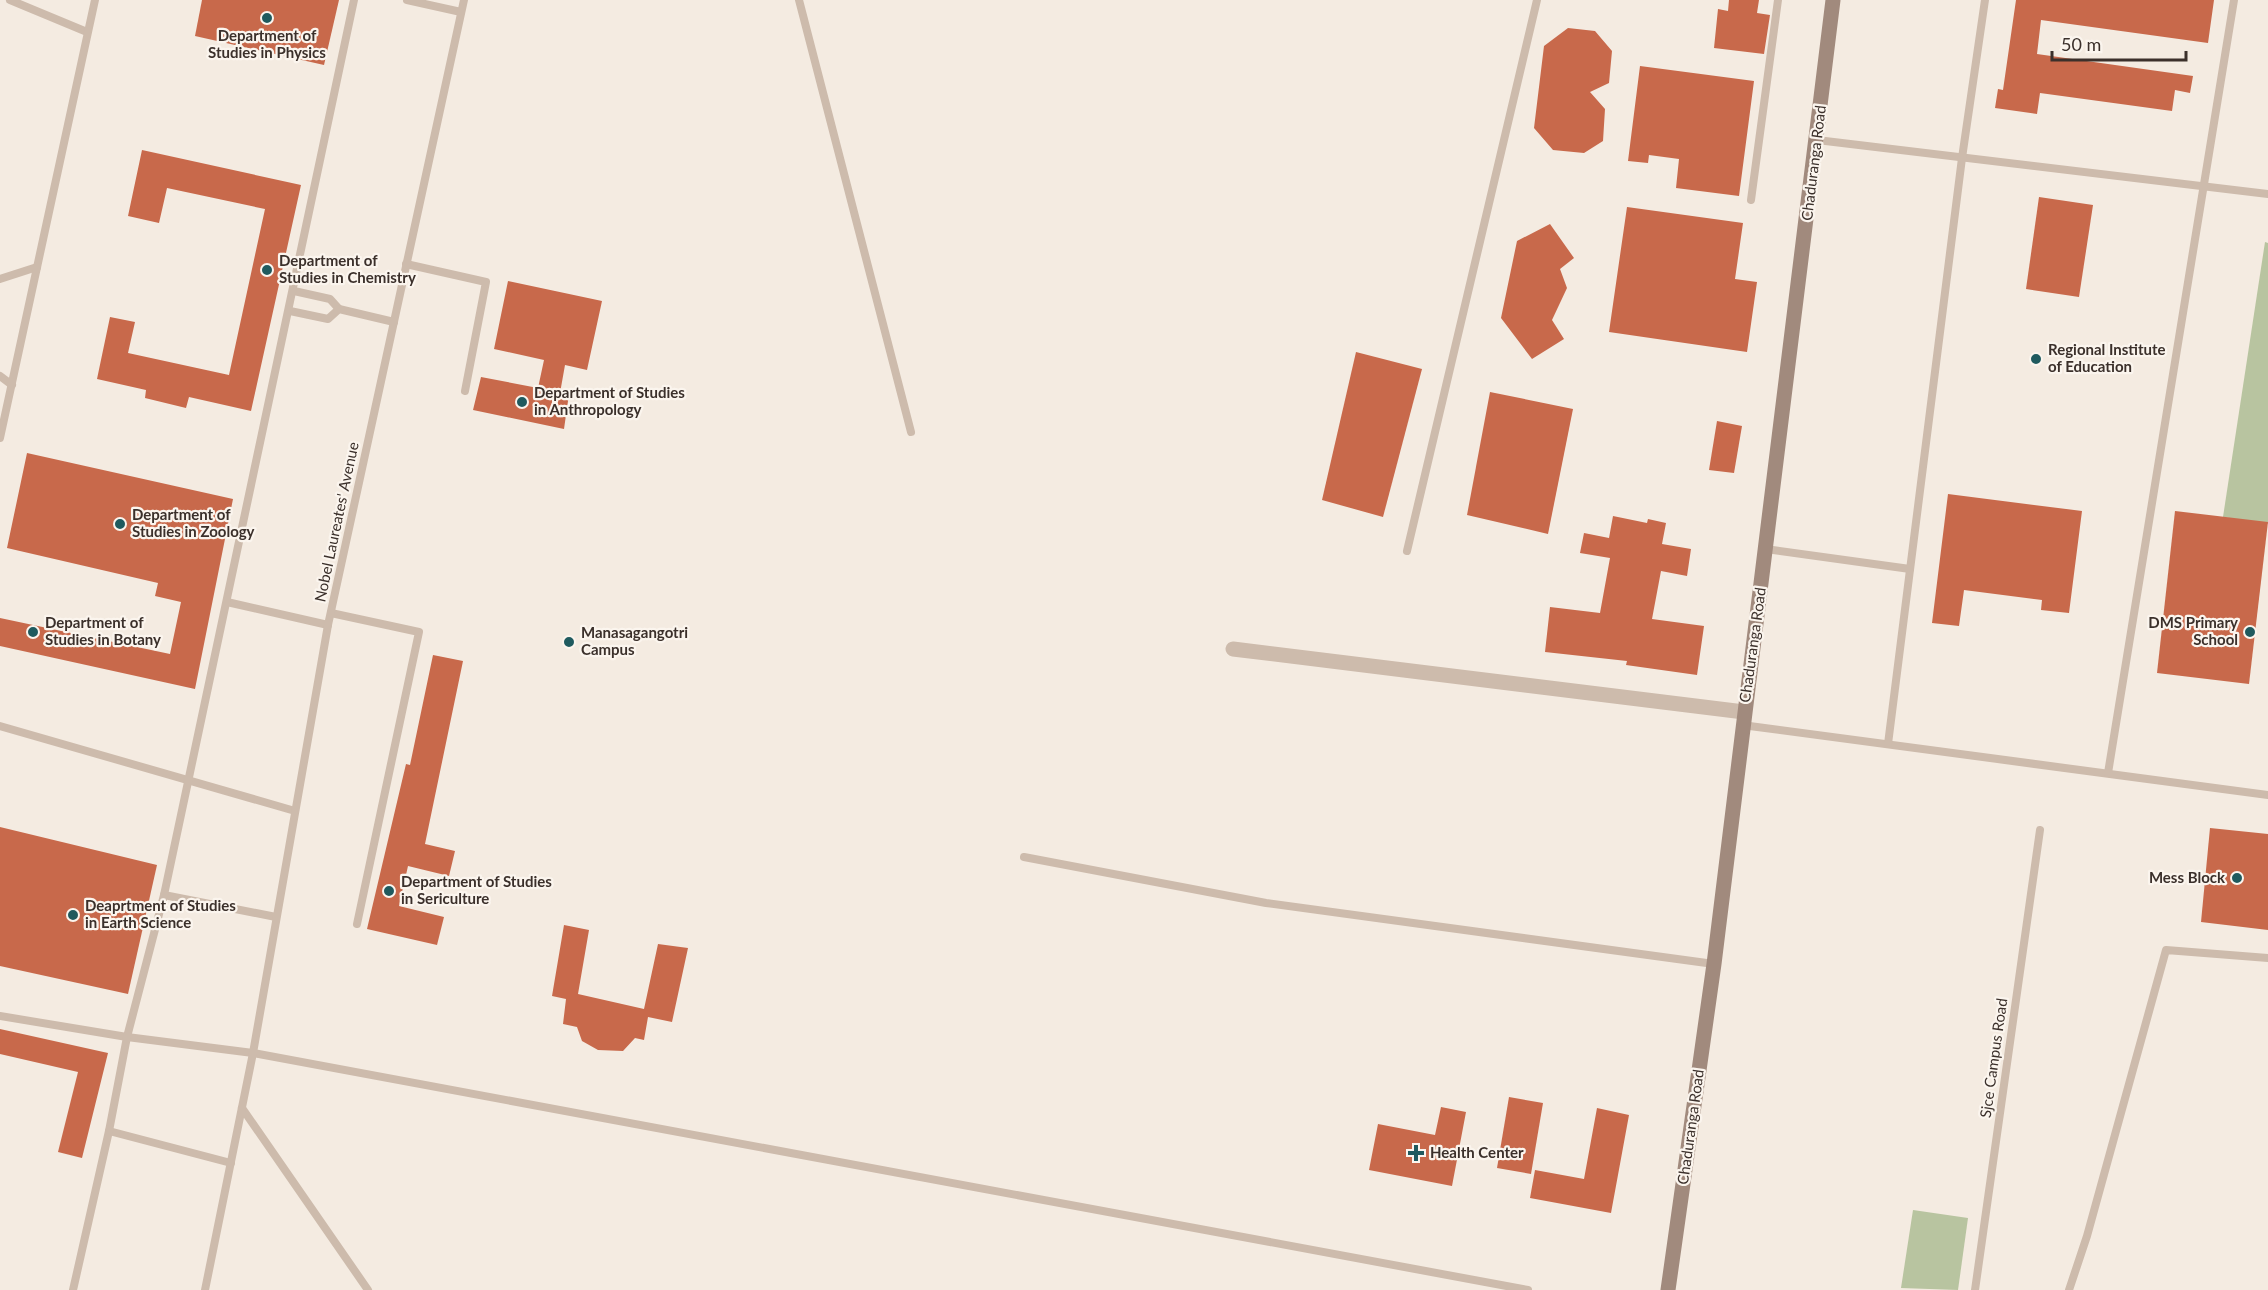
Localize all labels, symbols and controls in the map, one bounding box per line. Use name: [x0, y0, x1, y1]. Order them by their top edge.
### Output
marker: Department of Studies in Physics: [260, 11, 274, 25]
scale bar: [2052, 24, 2186, 62]
place label: Department of Studies in Physics: [208, 26, 326, 61]
text: 50 m: [2061, 33, 2101, 55]
street label: Chaduranga Road: [1797, 104, 1829, 222]
place label: Department of Studies in Chemistry: [279, 251, 416, 286]
marker: Department of Studies in Chemistry: [260, 263, 274, 277]
place label: Regional Institute of Education: [2048, 340, 2166, 375]
marker: Regional Institute of Education: [2029, 352, 2043, 366]
place label: Department of Studies in Anthropology: [534, 383, 685, 418]
marker: Department of Studies in Anthropology: [515, 395, 529, 409]
street label: Nobel Laureates' Avenue: [310, 440, 362, 603]
place label: Department of Studies in Zoology: [132, 505, 255, 540]
marker: Department of Studies in Zoology: [113, 517, 127, 531]
street label: Chaduranga Road: [1735, 586, 1769, 704]
place label: Department of Studies in Botany: [45, 613, 161, 648]
place label: DMS Primary School: [2148, 613, 2238, 648]
place label: Manasagangotri Campus: [581, 623, 688, 658]
marker: Department of Studies in Botany: [26, 625, 40, 639]
marker: DMS Primary School: [2243, 625, 2257, 639]
marker: Manasagangotri Campus: [562, 635, 576, 649]
place label: Mess Block: [2149, 868, 2226, 886]
marker: Mess Block: [2230, 871, 2244, 885]
place label: Department of Studies in Sericulture: [401, 872, 552, 907]
marker: Department of Studies in Sericulture: [382, 884, 396, 898]
place label: Deaprtment of Studies in Earth Science: [85, 896, 236, 931]
marker: Deaprtment of Studies in Earth Science: [66, 908, 80, 922]
street label: Sjce Campus Road: [1976, 997, 2010, 1119]
street label: Chaduranga Road: [1673, 1068, 1707, 1186]
place label: Health Center: [1430, 1143, 1524, 1161]
marker: Health Center: [1407, 1144, 1425, 1162]

